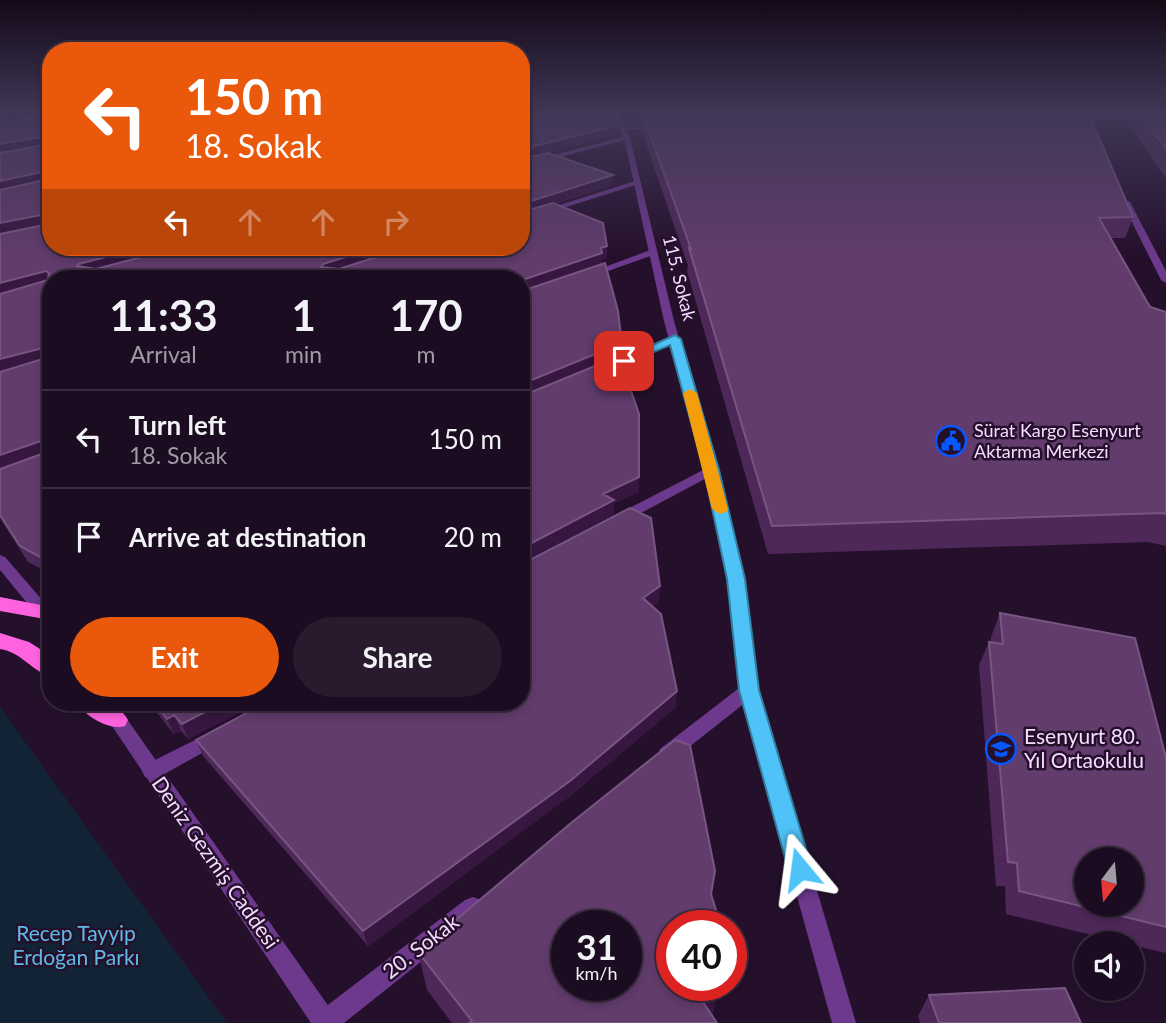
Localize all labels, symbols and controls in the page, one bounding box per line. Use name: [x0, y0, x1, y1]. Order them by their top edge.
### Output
text: 150 m: [185, 67, 323, 125]
icon: left: [70, 70, 161, 161]
text: 18. Sokak: [185, 126, 322, 165]
icon: left: [158, 203, 196, 241]
icon: ahead: [231, 203, 269, 241]
icon: ahead: [304, 203, 342, 241]
icon: right: [377, 203, 415, 241]
street label: 115. Sokak: [659, 233, 701, 324]
text: 11:33: [109, 290, 218, 340]
text: 1: [291, 290, 316, 340]
text: 170: [390, 290, 463, 340]
pin: [594, 331, 654, 391]
text: Arrival: [130, 340, 197, 368]
text: min: [285, 340, 322, 368]
text: m: [417, 340, 436, 368]
icon: arrive: [605, 342, 643, 380]
text: Turn left: [129, 409, 226, 441]
place label: Sürat Kargo Esenyurt Aktarma Merkezi: [974, 419, 1141, 462]
icon: left: [70, 420, 108, 458]
text: 150 m: [429, 423, 502, 455]
public building icon: Sürat Kargo Esenyurt Aktarma Merkezi: [934, 424, 968, 458]
text: 18. Sokak: [129, 441, 227, 469]
icon: arrive: [70, 518, 108, 556]
text: Arrive at destination: [129, 521, 366, 553]
text: 20 m: [444, 521, 502, 553]
button: Exit: [70, 617, 279, 697]
button: Share: [293, 617, 502, 697]
place label: Esenyurt 80. Yıl Ortaokulu: [1024, 723, 1144, 772]
school or university icon: Esenyurt 80. Yıl Ortaokulu: [984, 732, 1018, 766]
street label: Deniz Gezmiş Caddesi: [147, 771, 285, 953]
position arrow: [763, 832, 837, 906]
north arrow: [1074, 847, 1144, 917]
map controls: [1074, 847, 1144, 1001]
street label: 20. Sokak: [377, 908, 463, 983]
speed limit sign: 40: [656, 910, 747, 1001]
park label: Recep Tayyip Erdoğan Parkı: [12, 920, 140, 969]
text: 31: [576, 925, 617, 967]
button: sound: [1074, 931, 1144, 1001]
text: km/h: [575, 962, 618, 984]

